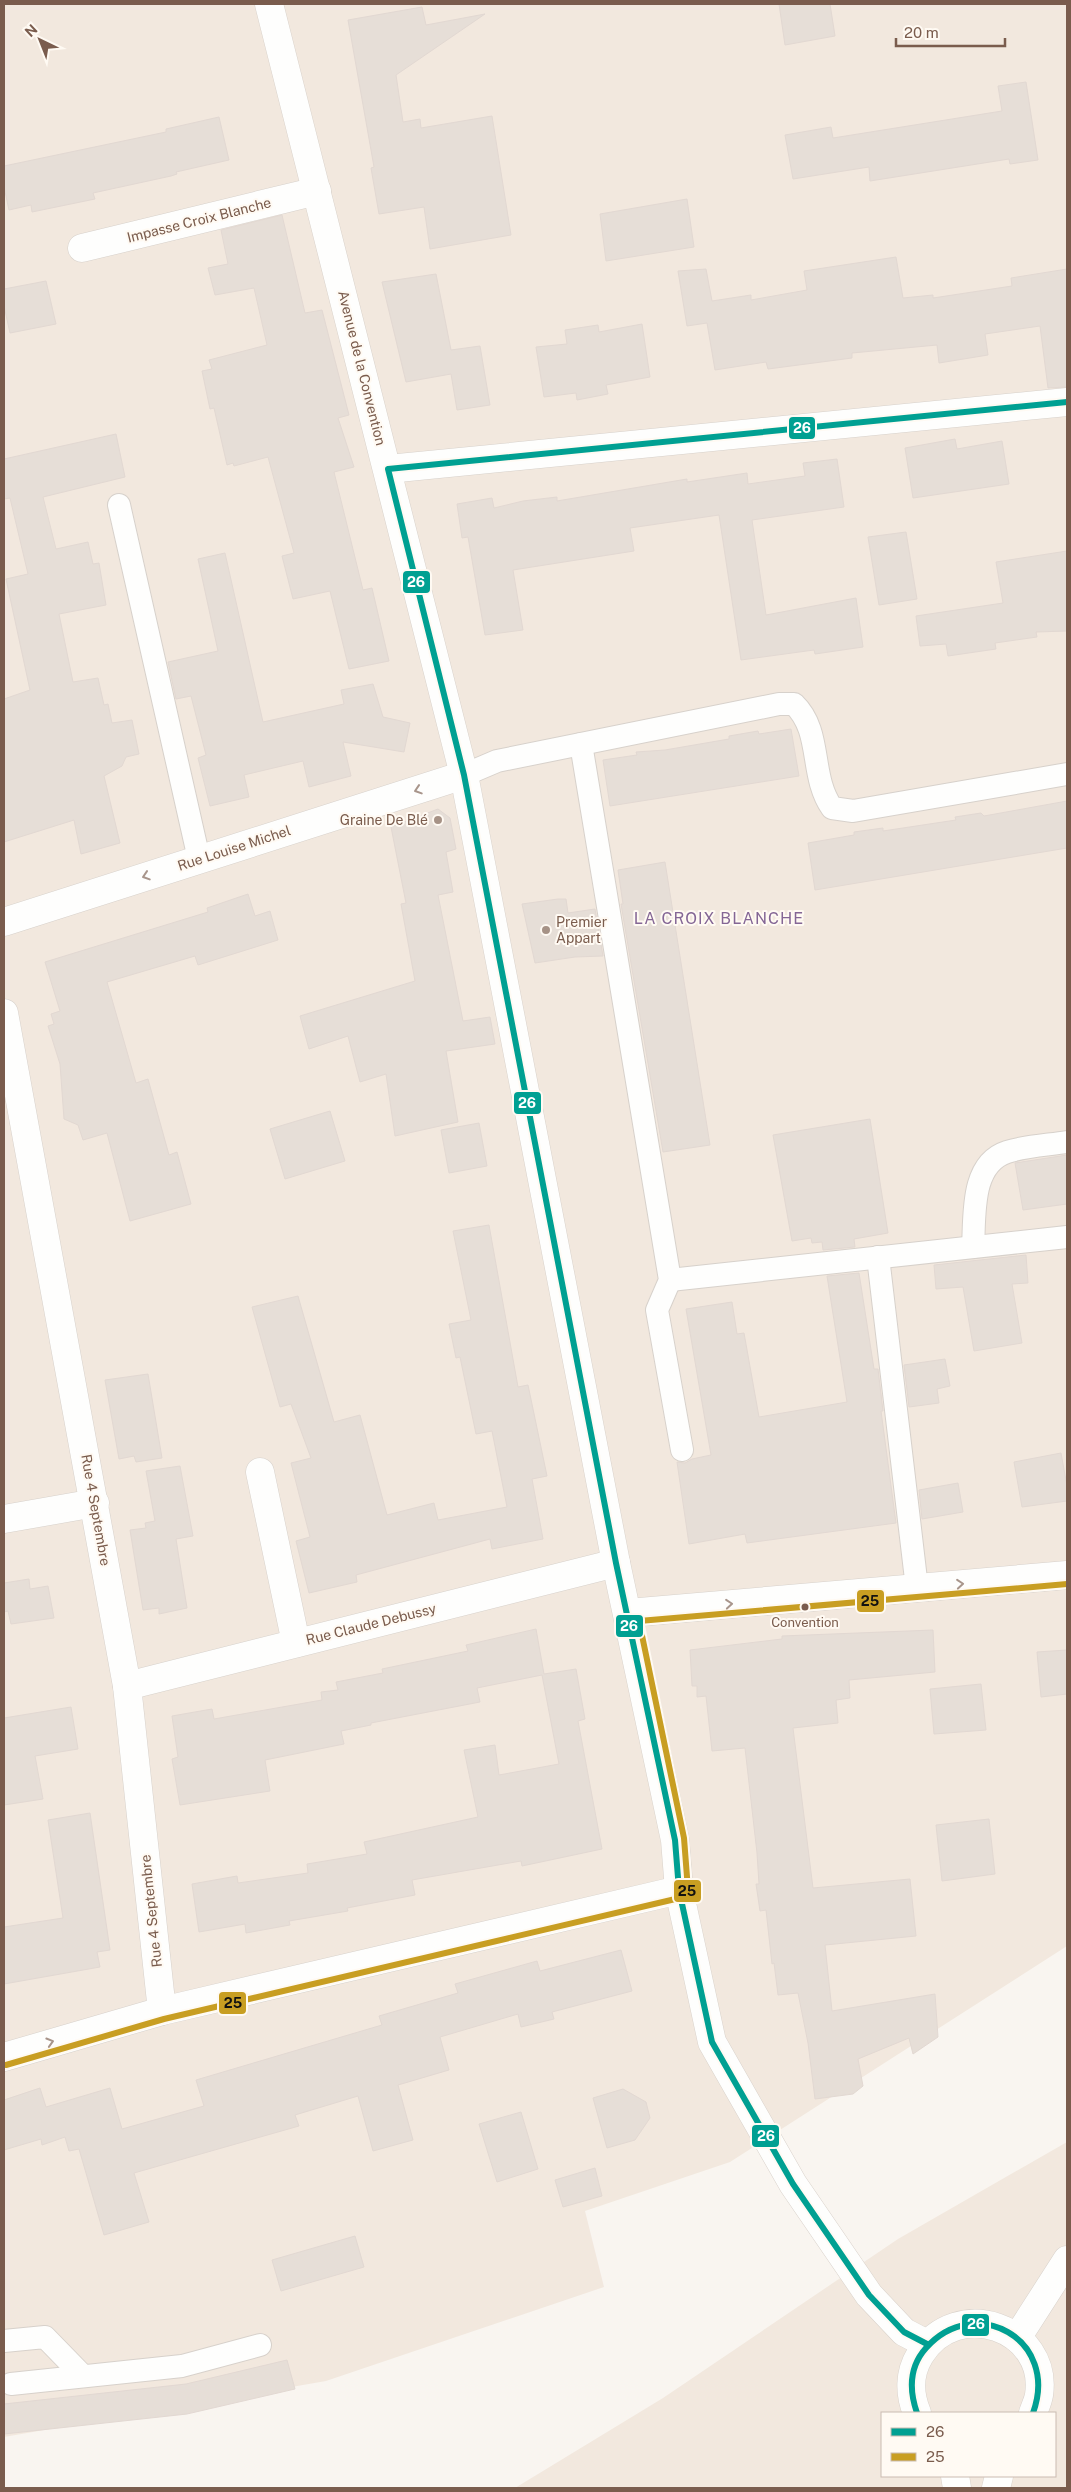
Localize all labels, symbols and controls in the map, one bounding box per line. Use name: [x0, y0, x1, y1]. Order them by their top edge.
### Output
north arrow: [15, 15, 65, 65]
scale bar: [896, 15, 1005, 47]
text: N: [22, 21, 41, 40]
text: 20 m: [904, 24, 939, 41]
street label: Impasse Croix Blanche: [125, 194, 273, 246]
street label: Avenue de la Convention: [335, 289, 389, 447]
line badge: 26: [788, 416, 816, 440]
text: 26: [793, 420, 811, 436]
line badge: 26: [402, 570, 431, 594]
text: 26: [407, 574, 425, 590]
one-way arrow: [414, 784, 423, 794]
place label: Graine De Blé: [340, 812, 428, 828]
marker: Graine De Blé: [432, 814, 444, 826]
street label: Rue Louise Michel: [175, 822, 293, 874]
one-way arrow: [143, 871, 151, 881]
district label: LA CROIX BLANCHE: [634, 909, 804, 928]
place label: Premier Appart: [556, 914, 607, 946]
marker: Premier Appart: [540, 924, 552, 936]
line badge: 26: [513, 1091, 542, 1115]
text: 26: [518, 1095, 536, 1111]
street label: Rue 4 Septembre: [78, 1453, 114, 1567]
one-way arrow: [957, 1579, 965, 1590]
line badge: 25: [856, 1589, 885, 1613]
text: 25: [861, 1593, 879, 1609]
one-way arrow: [725, 1599, 733, 1610]
street label: Rue Claude Debussy: [304, 1600, 438, 1648]
marker: Convention: [800, 1602, 810, 1612]
line badge: 26: [615, 1614, 644, 1638]
place label: Convention: [771, 1615, 839, 1630]
text: 26: [620, 1618, 638, 1634]
street label: Rue 4 Septembre: [137, 1854, 165, 1968]
line badge: 25: [673, 1879, 702, 1903]
text: 25: [678, 1883, 696, 1899]
line badge: 25: [218, 1991, 247, 2015]
text: 25: [224, 1995, 242, 2011]
one-way arrow: [46, 2038, 54, 2048]
line badge: 26: [751, 2124, 780, 2148]
text: 26: [757, 2128, 775, 2144]
line badge: 26: [961, 2313, 990, 2337]
text: 26: [967, 2316, 985, 2332]
legend: [881, 2412, 1056, 2477]
text: 26: [926, 2423, 944, 2440]
text: 25: [926, 2448, 945, 2465]

